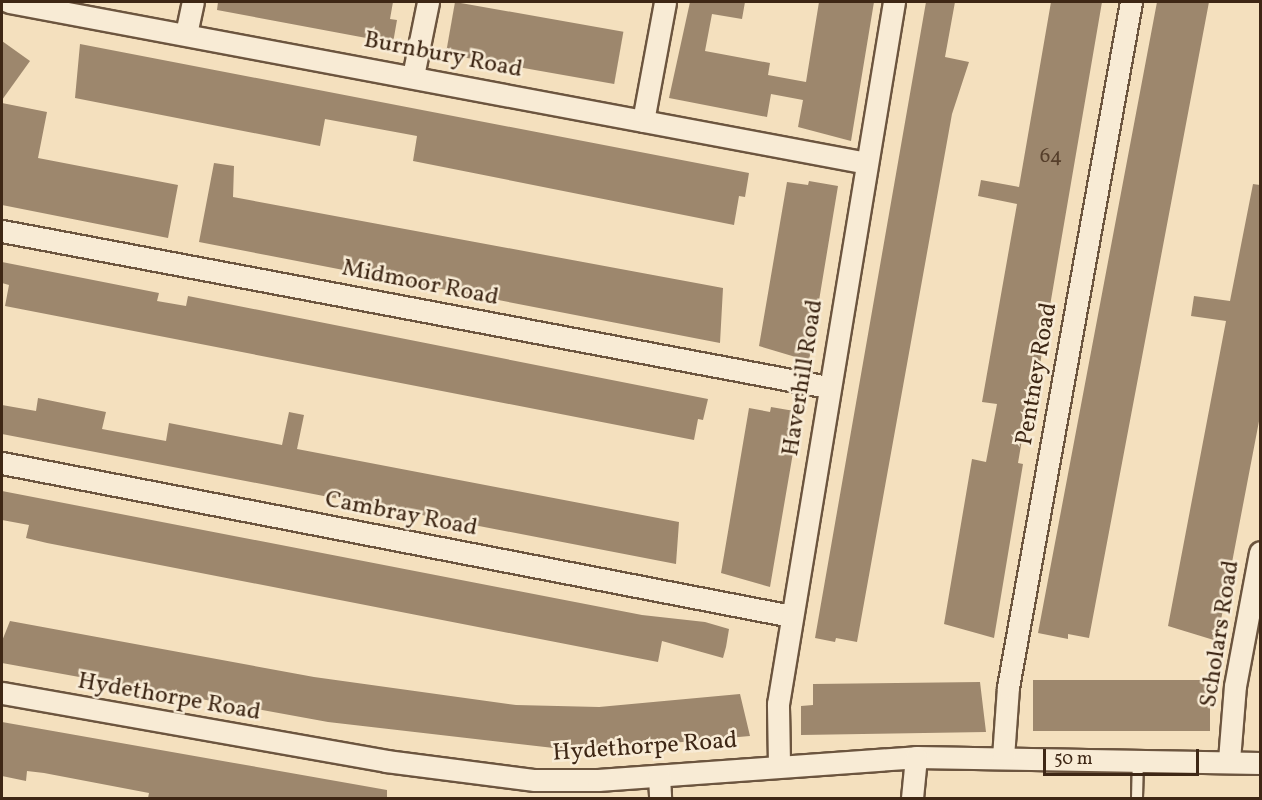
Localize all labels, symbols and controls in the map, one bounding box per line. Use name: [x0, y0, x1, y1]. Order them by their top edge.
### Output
street label: Burnbury Road: [361, 26, 525, 86]
house number: 64: [1040, 144, 1062, 170]
street label: Midmoor Road: [339, 255, 501, 313]
street label: Haverhill Road: [777, 298, 831, 458]
street label: Pentney Road: [1011, 300, 1065, 448]
street label: Cambray Road: [322, 486, 480, 544]
street label: Scholars Road: [1195, 558, 1247, 710]
street label: Hydethorpe Road: [75, 668, 263, 728]
street label: Hydethorpe Road: [552, 727, 738, 769]
scale bar: [1046, 737, 1202, 775]
text: 50 m: [1054, 747, 1093, 772]

